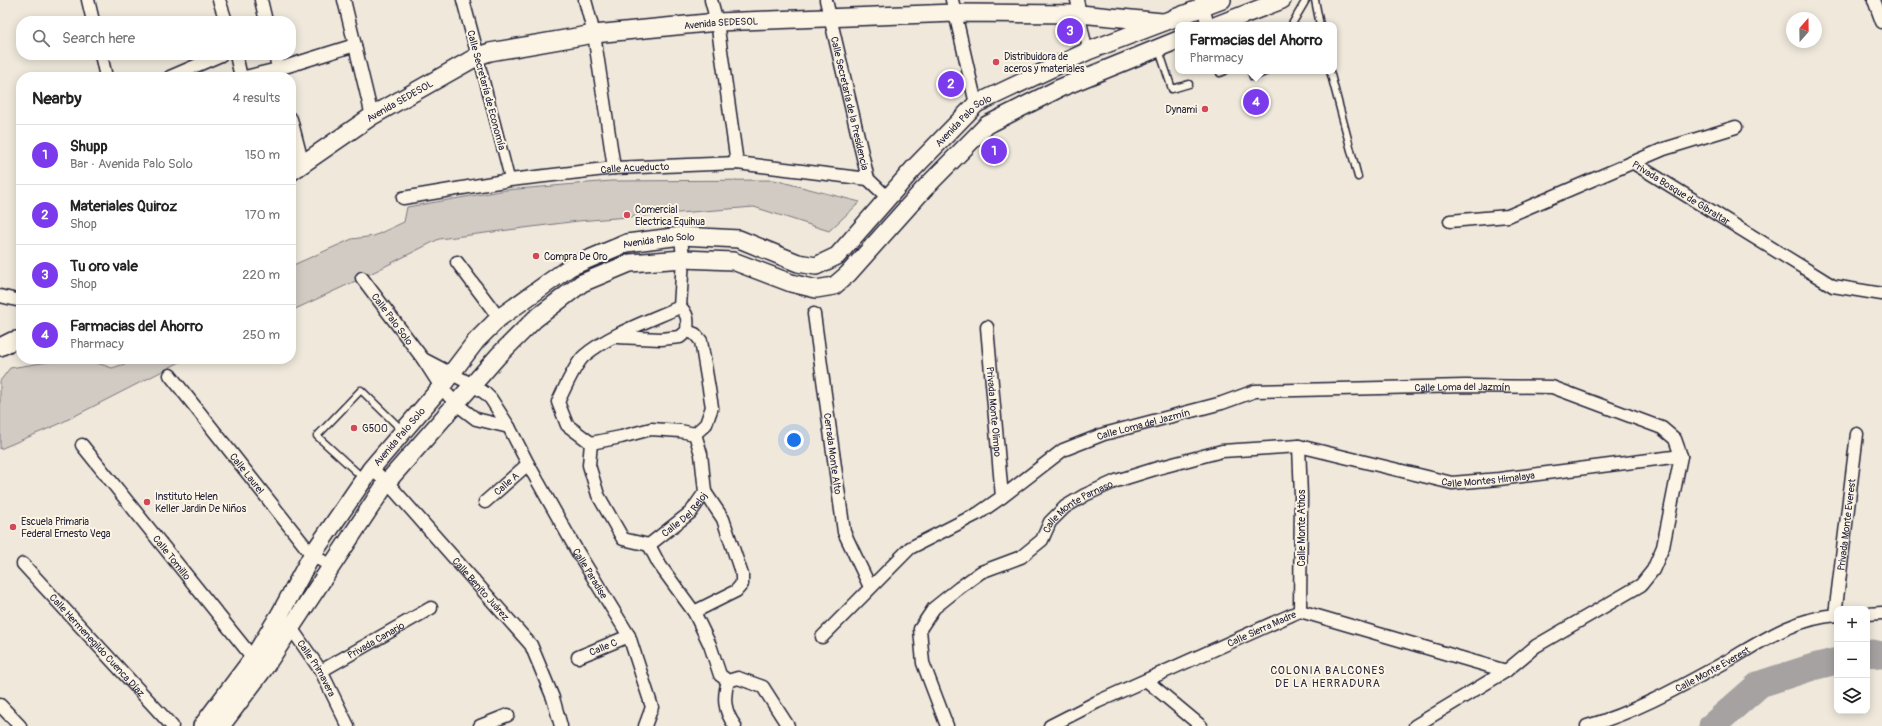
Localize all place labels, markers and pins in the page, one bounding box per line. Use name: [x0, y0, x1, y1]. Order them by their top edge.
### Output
pin: 3: [1057, 16, 1083, 46]
place label: Distribuidora de aceros y materiales: [1004, 51, 1085, 75]
marker: Distribuidora de aceros y materiales: [991, 57, 1001, 67]
pin: 2: [938, 69, 964, 99]
pin: 4: [1243, 87, 1269, 117]
place label: Dynami: [1165, 104, 1197, 116]
marker: Dynami: [1200, 104, 1210, 114]
pin: 1: [981, 136, 1007, 166]
place label: Comercial Electrica Equihua: [635, 204, 705, 228]
marker: Comercial Electrica Equihua: [622, 210, 632, 220]
marker: Compra De Oro: [531, 251, 541, 261]
place label: Compra De Oro: [544, 251, 608, 263]
marker: G500: [349, 423, 359, 433]
place label: G500: [362, 423, 388, 435]
place label: Instituto Helen Keller Jardin De Niños: [155, 491, 247, 515]
marker: Instituto Helen Keller Jardin De Niños: [142, 497, 152, 507]
place label: Escuela Primaria Federal Ernesto Vega: [21, 516, 111, 540]
marker: Escuela Primaria Federal Ernesto Vega: [8, 522, 18, 532]

